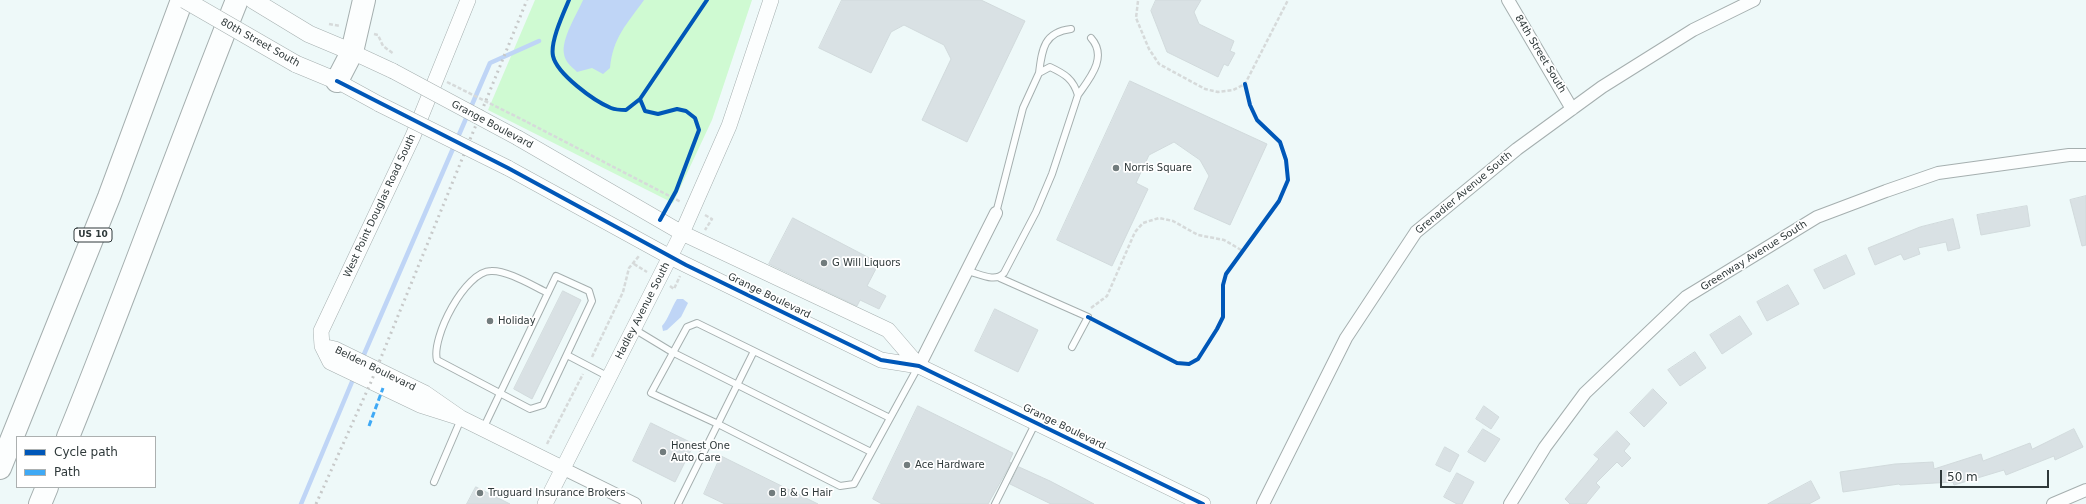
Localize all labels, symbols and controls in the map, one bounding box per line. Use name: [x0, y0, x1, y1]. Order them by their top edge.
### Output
street label: 84th Street South: [1512, 13, 1568, 95]
street label: 80th Street South: [218, 16, 302, 70]
street label: Grange Boulevard: [449, 98, 535, 152]
street label: West Point Douglas Road South: [341, 132, 419, 280]
street label: Grenadier Avenue South: [1413, 149, 1515, 237]
place label: Norris Square: [1124, 162, 1192, 174]
marker: Norris Square: [1111, 163, 1121, 173]
street label: Greenway Avenue South: [1699, 218, 1809, 294]
road number: US 10: [74, 228, 112, 242]
place label: G Will Liquors: [832, 257, 901, 269]
marker: G Will Liquors: [819, 258, 829, 268]
street label: Hadley Avenue South: [613, 260, 673, 362]
street label: Grange Boulevard: [726, 271, 812, 321]
place label: Holiday: [498, 315, 536, 327]
marker: Holiday: [485, 316, 495, 326]
street label: Belden Boulevard: [333, 344, 417, 394]
street label: Grange Boulevard: [1021, 402, 1107, 452]
legend: [16, 436, 156, 488]
place label: Honest One Auto Care: [671, 440, 730, 464]
text: Cycle path: [54, 445, 118, 459]
marker: Honest One Auto Care: [658, 447, 668, 457]
place label: Ace Hardware: [915, 459, 985, 471]
marker: Ace Hardware: [902, 460, 912, 470]
scale bar: [1942, 462, 2051, 488]
text: Path: [54, 465, 80, 479]
text: 50 m: [1947, 470, 1978, 484]
place label: Truguard Insurance Brokers: [488, 487, 625, 499]
place label: B & G Hair: [780, 487, 832, 499]
marker: Truguard Insurance Brokers: [475, 488, 485, 498]
marker: B & G Hair: [767, 488, 777, 498]

